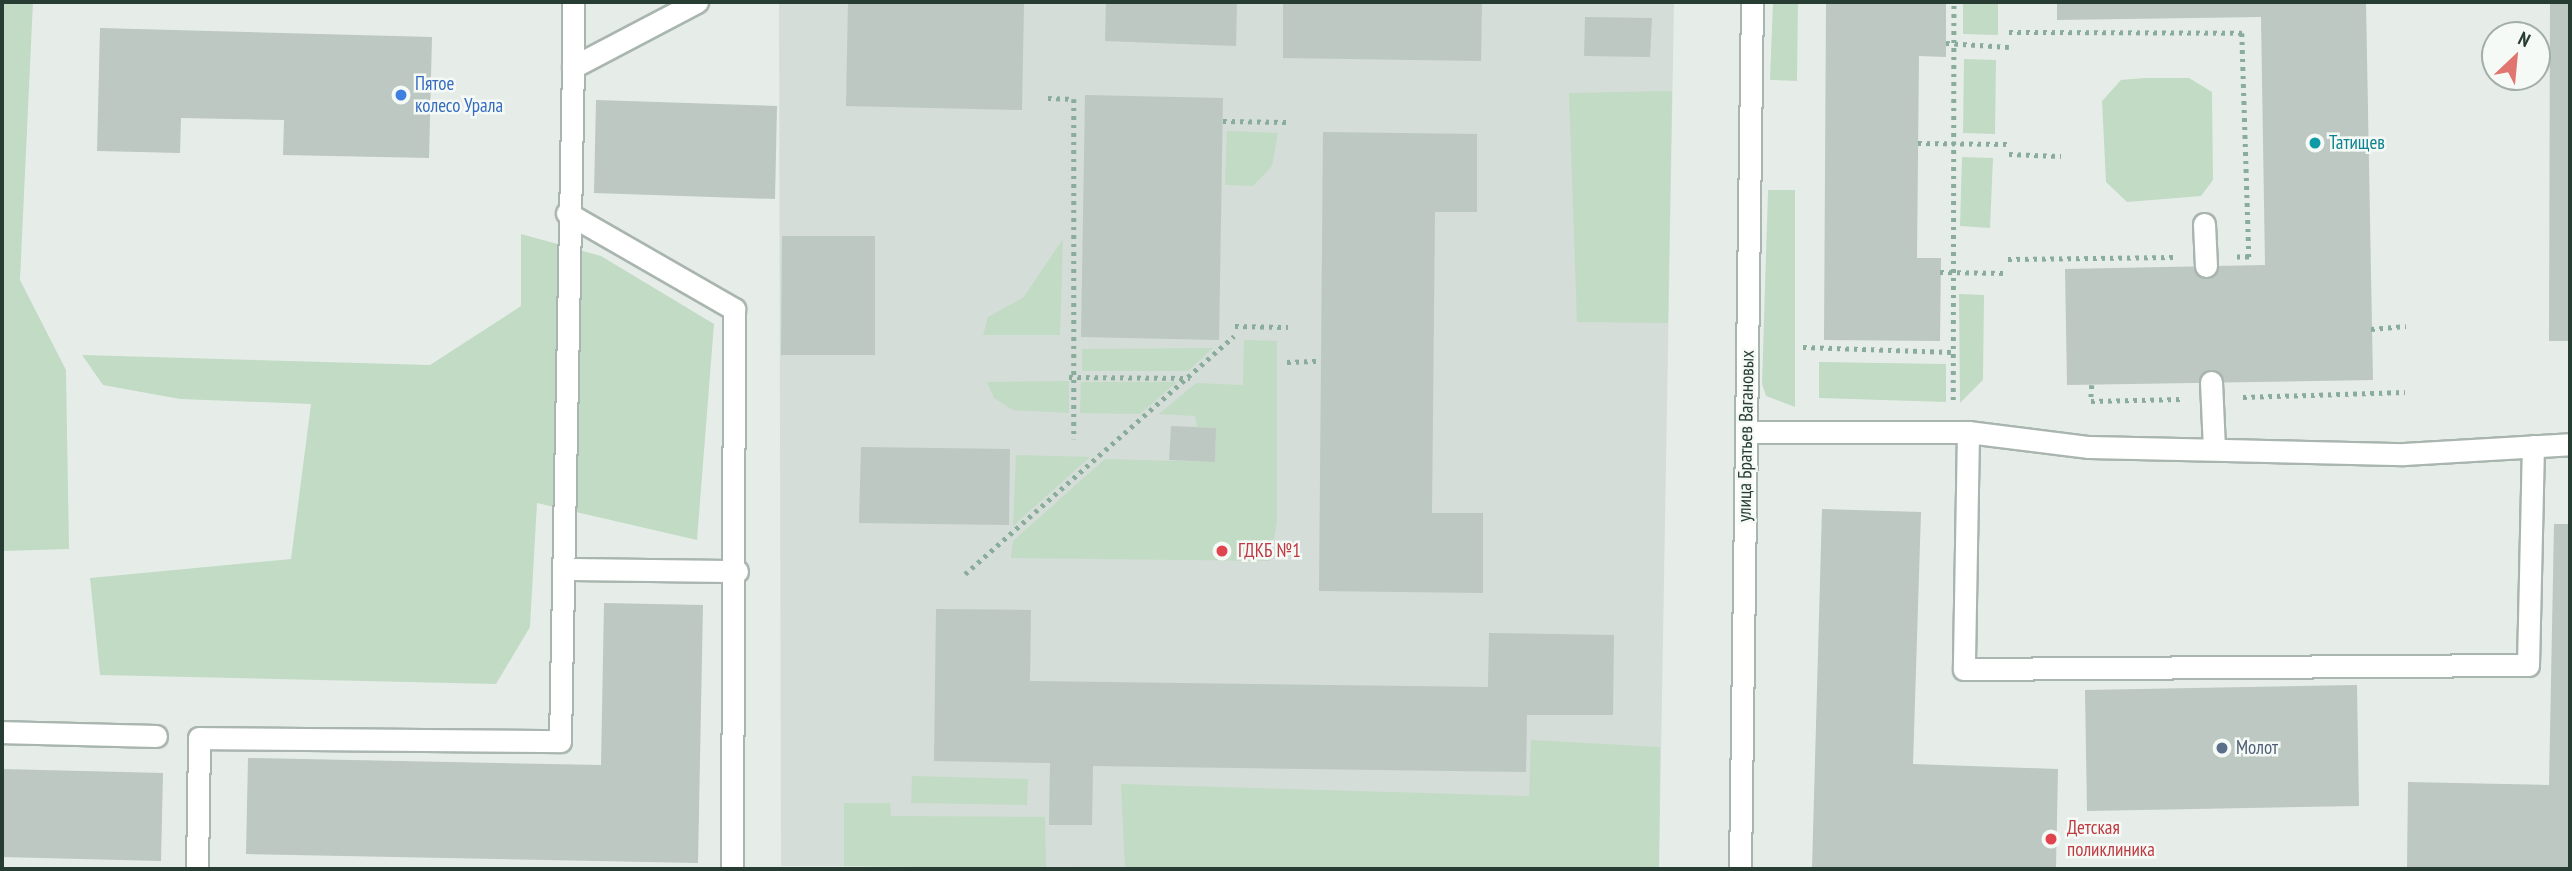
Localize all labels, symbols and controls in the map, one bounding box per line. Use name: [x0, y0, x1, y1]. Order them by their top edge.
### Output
north arrow: [2481, 21, 2551, 91]
text: N: [2514, 26, 2534, 52]
place label: Пятое колесо Урала: [415, 73, 503, 117]
marker: Пятое колесо Урала: [393, 87, 409, 103]
place label: Татищев: [2329, 132, 2385, 154]
marker: Татищев: [2307, 135, 2323, 151]
street label: улица Братьев Вагановых: [1733, 350, 1759, 522]
place label: ГДКБ №1: [1238, 540, 1301, 562]
marker: ГДКБ №1: [1212, 541, 1232, 561]
place label: Молот: [2236, 737, 2278, 759]
marker: Молот: [2214, 740, 2230, 756]
place label: Детская поликлиника: [2067, 817, 2155, 861]
marker: Детская поликлиника: [2041, 829, 2061, 849]

